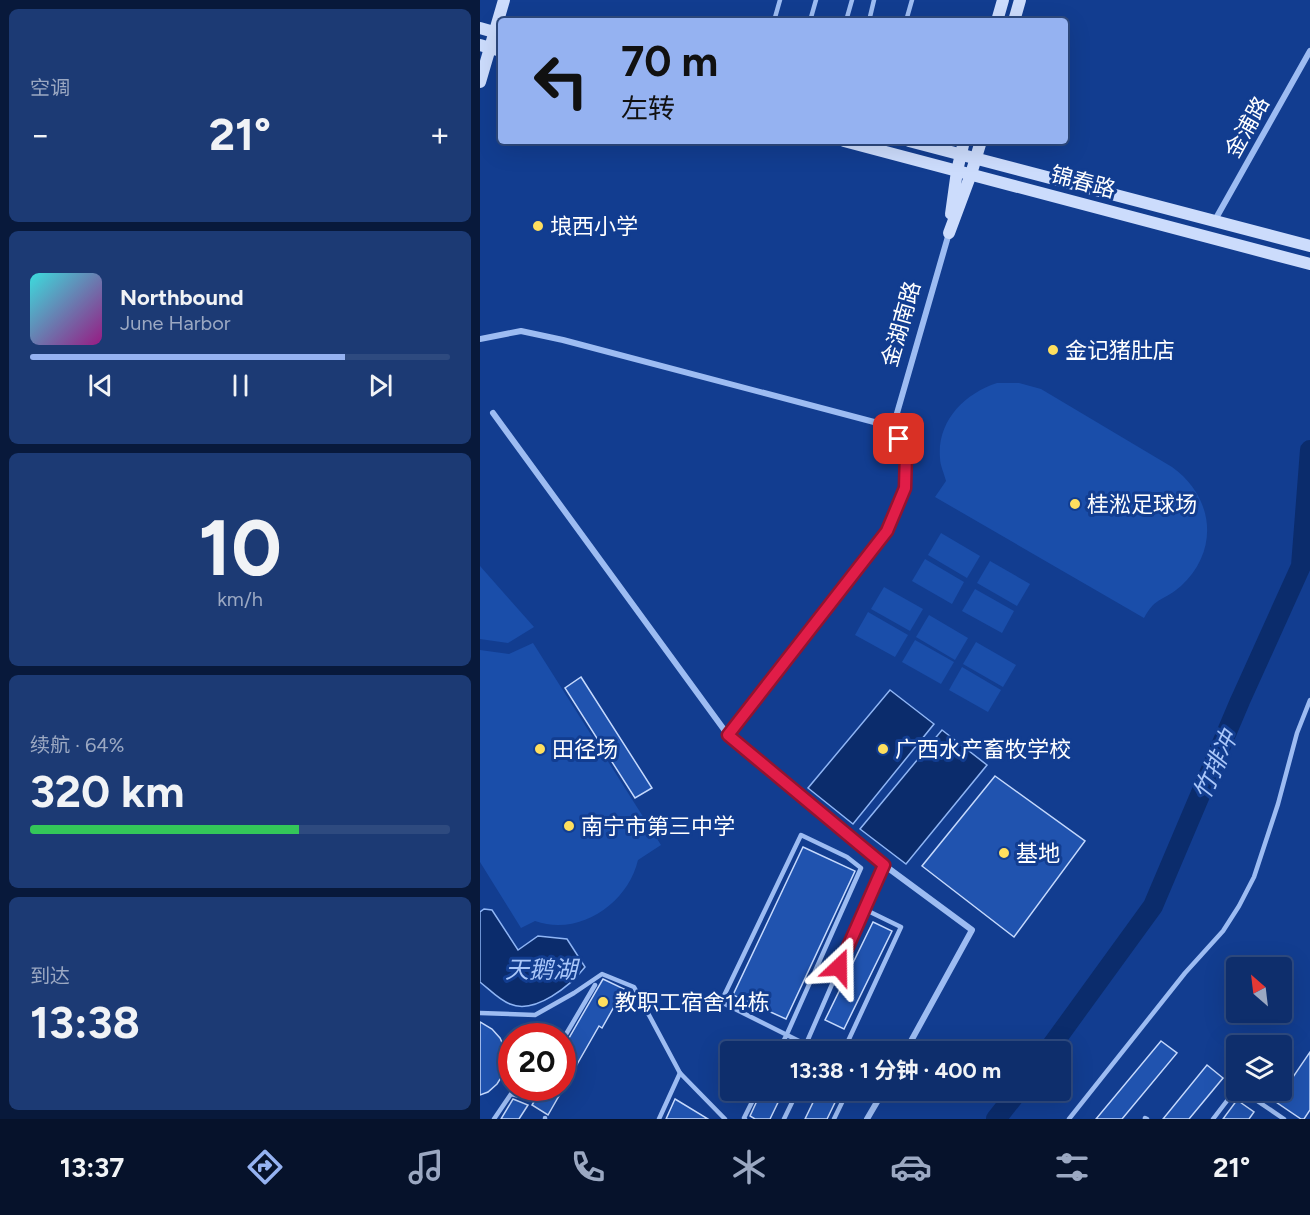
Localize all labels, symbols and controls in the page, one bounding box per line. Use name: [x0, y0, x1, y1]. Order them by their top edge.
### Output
text: 70 m: [621, 36, 718, 87]
icon: left: [522, 42, 600, 120]
text: 空调: [30, 76, 70, 100]
text: 左转: [621, 92, 675, 125]
street label: 金浦路: [1219, 92, 1275, 162]
text: 21°: [209, 107, 271, 161]
text: −: [30, 115, 51, 154]
text: +: [429, 115, 450, 154]
street label: 锦春路: [1048, 160, 1118, 204]
place label: 埌西小学: [550, 213, 638, 240]
marker: 埌西小学: [531, 219, 545, 233]
street label: 金湖南路: [876, 278, 926, 370]
text: Northbound: [120, 284, 244, 311]
text: June Harbor: [120, 311, 231, 335]
place label: 金记猪肚店: [1065, 337, 1175, 364]
marker: 金记猪肚店: [1046, 343, 1060, 357]
icon: previous: [84, 369, 117, 402]
icon: pause: [224, 369, 257, 402]
icon: next: [364, 369, 397, 402]
pin: [873, 413, 924, 464]
icon: arrive: [882, 422, 915, 455]
place label: 桂淞足球场: [1087, 491, 1197, 518]
marker: 桂淞足球场: [1068, 497, 1082, 511]
text: 10: [198, 501, 282, 595]
text: km/h: [217, 587, 263, 611]
water label: 竹排冲: [1187, 723, 1244, 804]
text: 续航 · 64%: [30, 733, 124, 757]
place label: 田径场: [552, 736, 618, 763]
place label: 广西水产畜牧学校: [895, 736, 1071, 763]
marker: 田径场: [533, 742, 547, 756]
marker: 广西水产畜牧学校: [876, 742, 890, 756]
text: 320 km: [30, 764, 184, 818]
place label: 南宁市第三中学: [581, 813, 735, 840]
marker: 南宁市第三中学: [562, 819, 576, 833]
place label: 基地: [1016, 840, 1060, 867]
marker: 基地: [997, 846, 1011, 860]
position arrow: [807, 935, 871, 999]
water label: 天鹅湖: [505, 955, 581, 984]
north arrow: [1226, 957, 1292, 1023]
map controls: [1226, 957, 1292, 1101]
text: 到达: [30, 964, 70, 988]
place label: 教职工宿舍14栋: [615, 989, 770, 1016]
text: 13:38: [30, 995, 140, 1049]
marker: 教职工宿舍14栋: [596, 995, 610, 1009]
speed limit sign: 20: [498, 1023, 576, 1101]
button: layers: [1226, 1035, 1292, 1101]
text: 13:38 · 1 分钟 · 400 m: [790, 1057, 1001, 1084]
icon: directions: [244, 1146, 286, 1188]
icon: music: [405, 1146, 447, 1188]
icon: phone: [567, 1146, 609, 1188]
icon: climate: [728, 1146, 770, 1188]
icon: car: [890, 1146, 932, 1188]
icon: filters: [1051, 1146, 1093, 1188]
text: 13:37: [60, 1151, 124, 1184]
text: 21°: [1213, 1151, 1250, 1184]

